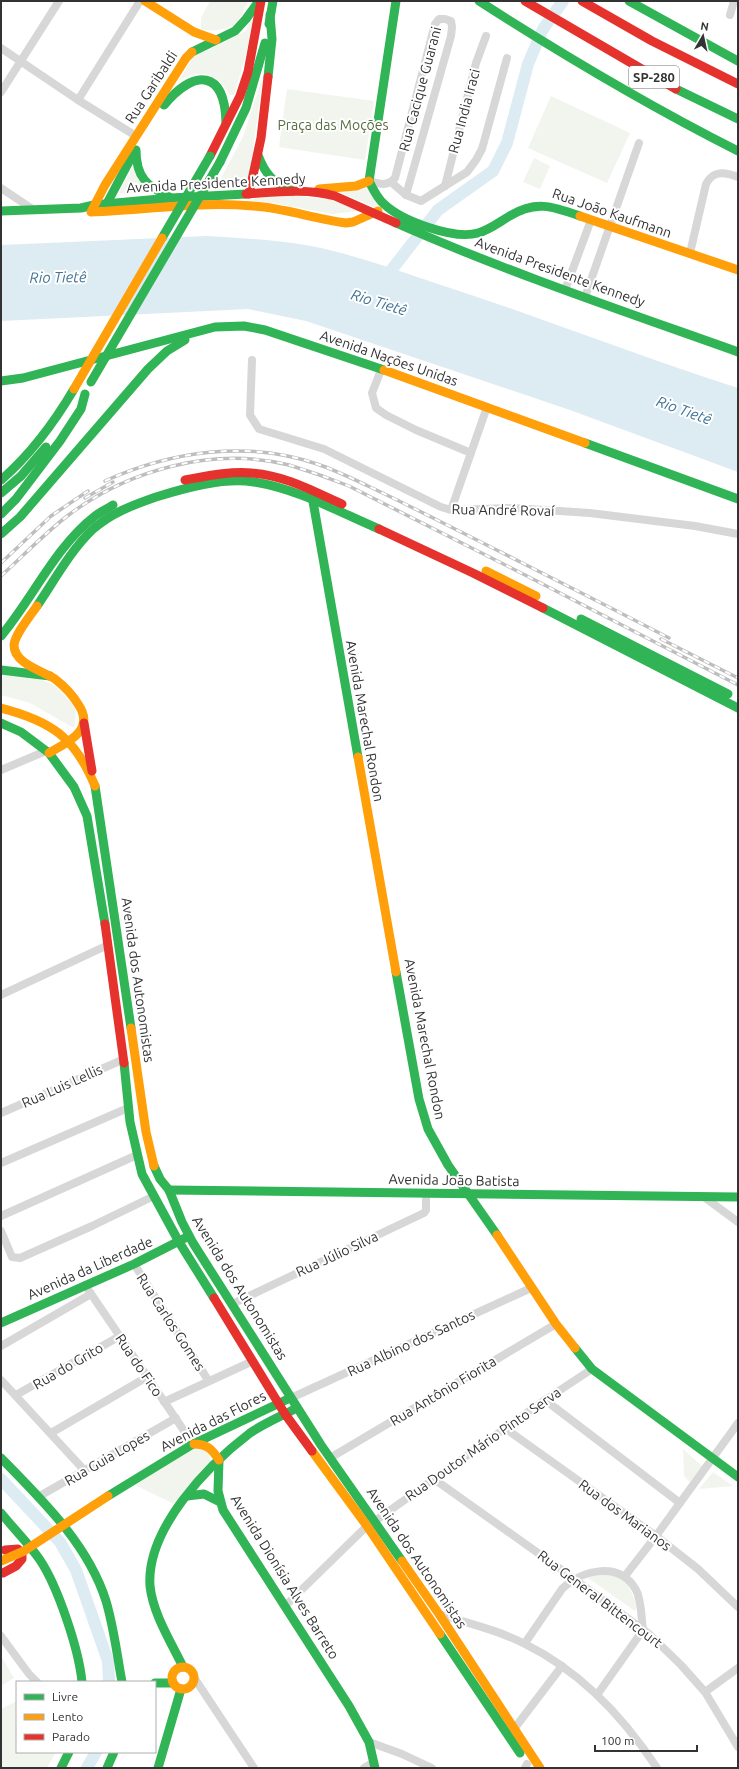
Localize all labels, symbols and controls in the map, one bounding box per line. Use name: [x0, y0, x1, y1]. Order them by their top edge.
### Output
north arrow: [683, 16, 723, 56]
text: N: [700, 20, 710, 33]
street label: Rua Cacique Guarani: [396, 25, 444, 153]
street label: Rua Garibaldi: [122, 48, 180, 126]
road number: SP-280: [629, 66, 679, 88]
street label: Rua India Iraci: [445, 67, 483, 155]
park label: Praça das Moções: [277, 117, 389, 133]
street label: Avenida Presidente Kennedy: [126, 170, 306, 196]
street label: Rua João Kaufmann: [550, 185, 674, 241]
street label: Avenida Presidente Kennedy: [473, 234, 647, 310]
water label: Rio Tietê: [29, 268, 87, 286]
water label: Rio Tietê: [349, 286, 409, 319]
street label: Avenida Nações Unidas: [318, 327, 460, 389]
water label: Rio Tietê: [654, 392, 714, 428]
street label: Rua André Rovaí: [451, 501, 555, 519]
street label: Avenida Marechal Rondon: [343, 639, 387, 803]
street label: Avenida dos Autonomistas: [119, 897, 157, 1063]
street label: Avenida Marechal Rondon: [402, 957, 448, 1121]
street label: Rua Luis Lellis: [19, 1061, 105, 1111]
street label: Avenida João Batista: [388, 1171, 520, 1189]
street label: Avenida dos Autonomistas: [189, 1213, 291, 1363]
street label: Rua Júlio Silva: [293, 1228, 381, 1280]
street label: Avenida da Liberdade: [25, 1233, 155, 1303]
street label: Rua Carlos Gomes: [134, 1270, 208, 1374]
street label: Rua Albino dos Santos: [345, 1306, 477, 1380]
street label: Rua do Fico: [112, 1331, 166, 1399]
street label: Rua do Grito: [30, 1339, 106, 1393]
street label: Rua Antônio Fiorita: [387, 1353, 499, 1429]
street label: Rua Doutor Mário Pinto Serva: [402, 1384, 564, 1504]
street label: Avenida das Flores: [157, 1387, 269, 1455]
street label: Rua Guia Lopes: [62, 1427, 152, 1489]
street label: Rua dos Marianos: [576, 1476, 674, 1554]
street label: Avenida dos Autonomistas: [364, 1485, 470, 1631]
street label: Avenida Dionísia Alves Barreto: [228, 1492, 342, 1662]
street label: Rua General Bittencourt: [535, 1547, 666, 1651]
legend: [16, 1681, 156, 1753]
text: Livre: [52, 1690, 78, 1703]
text: Lento: [52, 1710, 83, 1723]
scale bar: [595, 1727, 697, 1753]
text: Parado: [52, 1730, 90, 1743]
text: 100 m: [601, 1734, 634, 1747]

